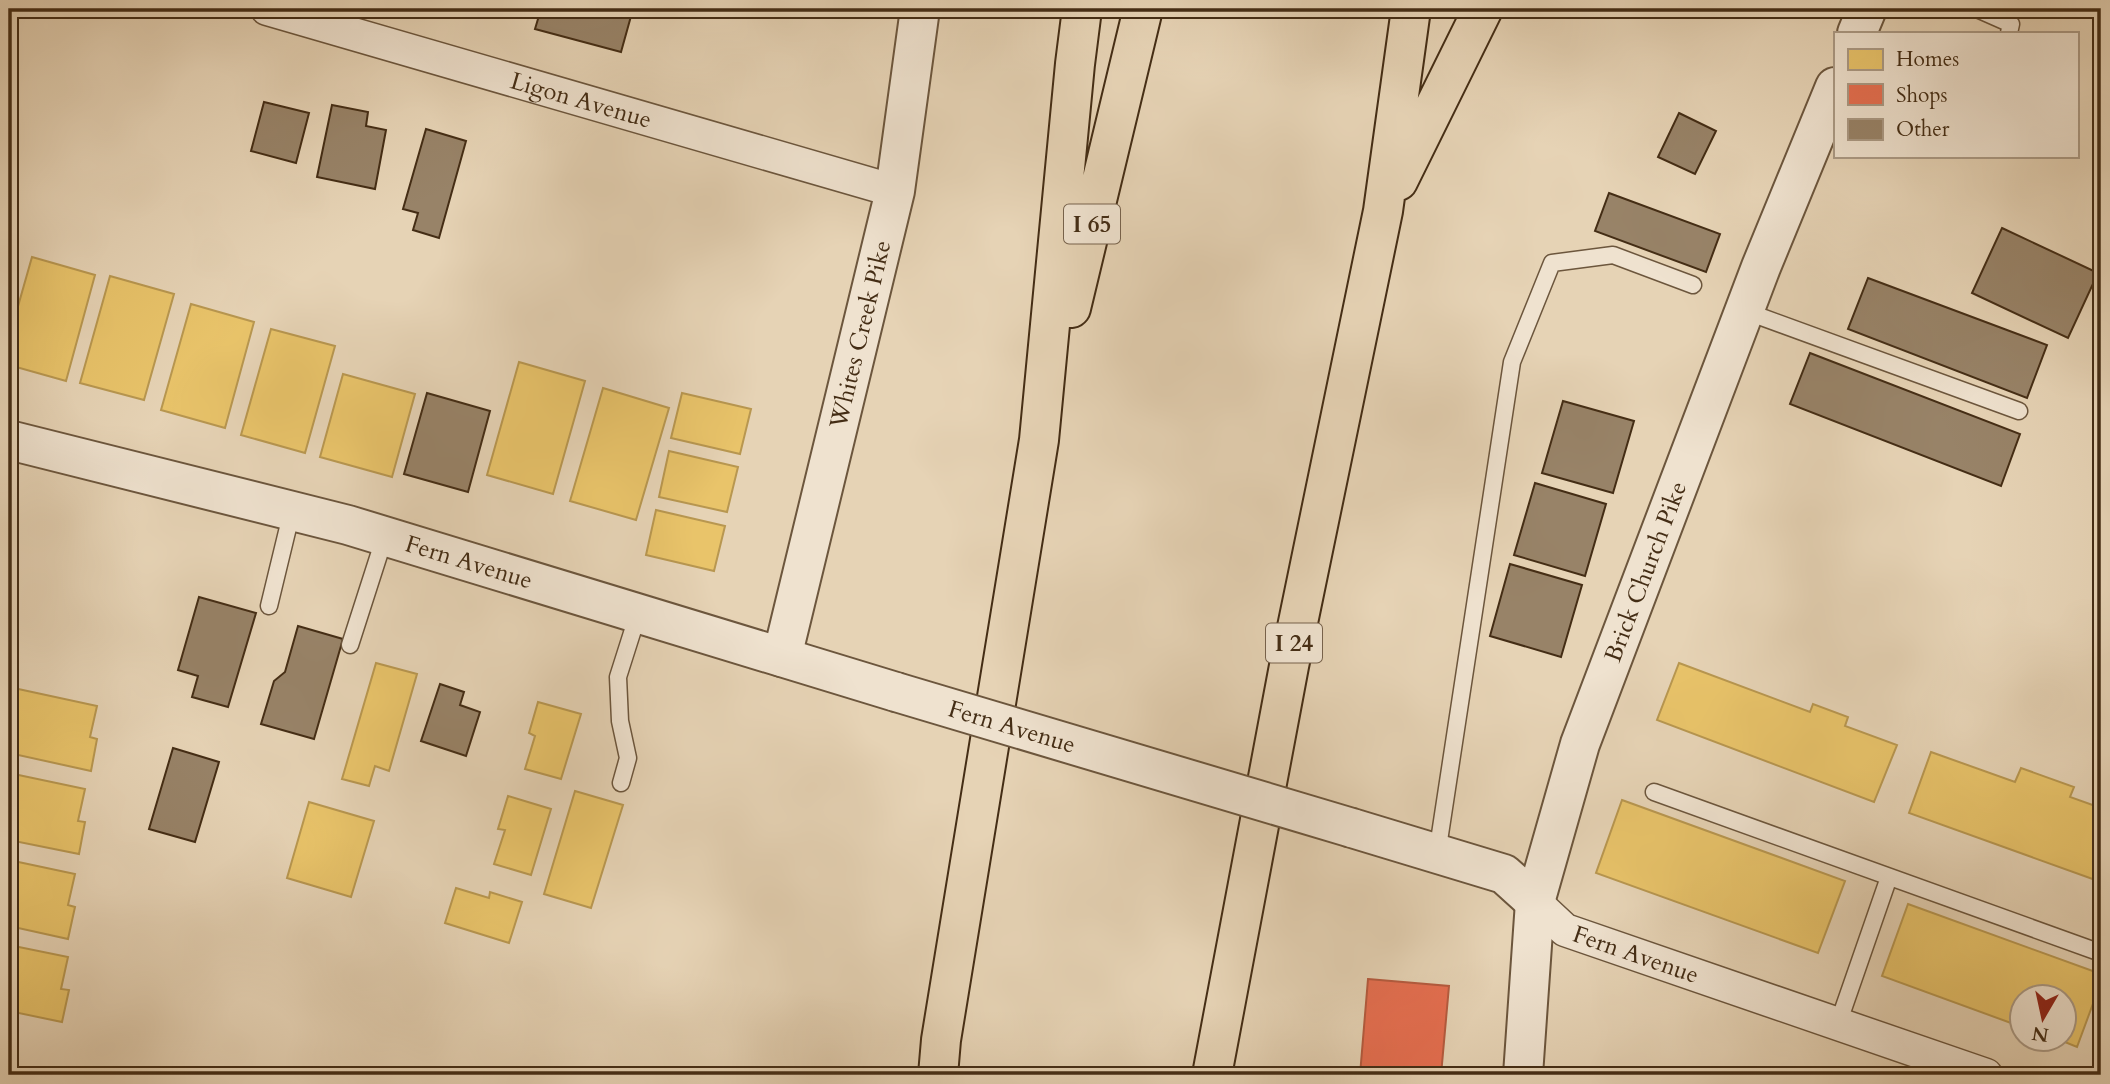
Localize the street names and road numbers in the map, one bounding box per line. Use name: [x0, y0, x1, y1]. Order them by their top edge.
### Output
street label: Ligon Avenue: [507, 64, 656, 136]
road number: I 65: [1064, 204, 1120, 244]
street label: Whites Creek Pike: [821, 237, 899, 433]
street label: Brick Church Pike: [1596, 477, 1695, 667]
street label: Fern Avenue: [401, 527, 537, 597]
road number: I 24: [1266, 624, 1322, 663]
street label: Fern Avenue: [944, 692, 1080, 761]
street label: Fern Avenue: [1568, 917, 1703, 991]

